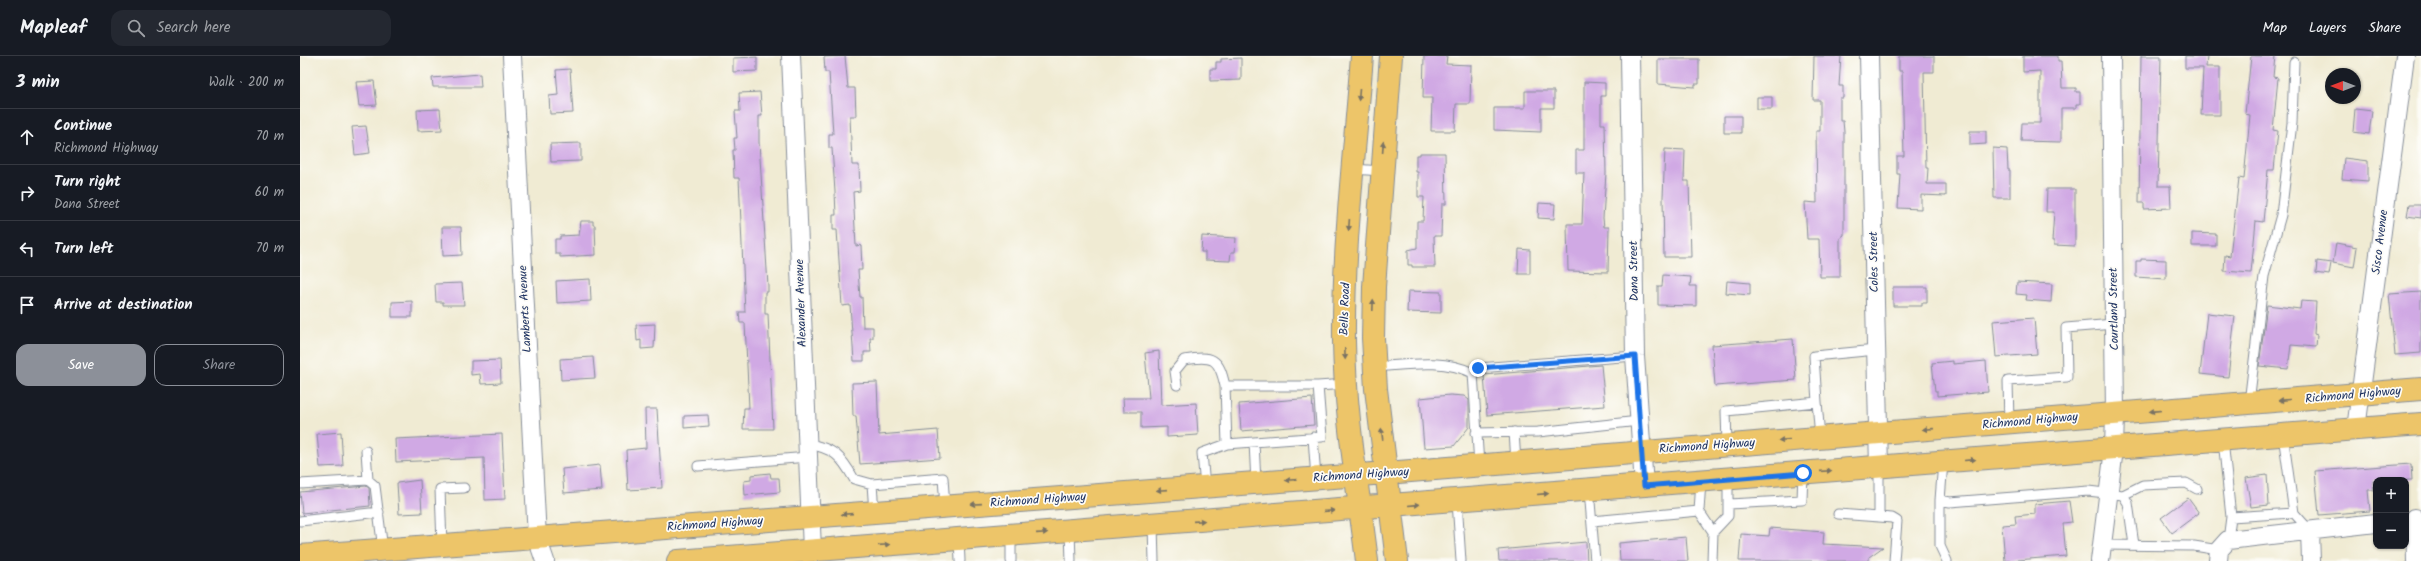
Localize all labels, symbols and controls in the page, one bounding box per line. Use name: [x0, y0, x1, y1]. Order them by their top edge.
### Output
search box: [111, 10, 391, 46]
text: Mapleaf: [20, 13, 87, 43]
text: Search here: [157, 16, 231, 40]
icon: search: [125, 17, 147, 39]
text: Map: [2263, 17, 2287, 39]
text: Layers: [2309, 17, 2347, 39]
text: Share: [2369, 17, 2401, 39]
north arrow: [2325, 68, 2361, 104]
text: 3 min: [16, 69, 60, 96]
text: Walk · 200 m: [209, 72, 284, 93]
one-way arrow: [1356, 89, 1363, 101]
text: Continue: [54, 114, 112, 138]
icon: ahead: [16, 126, 38, 148]
text: 70 m: [256, 126, 284, 147]
text: Richmond Highway: [54, 138, 158, 159]
one-way arrow: [1380, 141, 1387, 153]
text: Turn right: [54, 170, 121, 194]
icon: right: [16, 182, 38, 204]
text: 60 m: [255, 182, 284, 203]
text: Dana Street: [54, 194, 120, 215]
street label: Sisco Avenue: [2367, 208, 2393, 276]
one-way arrow: [1346, 218, 1353, 231]
street label: Coles Street: [1864, 231, 1884, 293]
text: Turn left: [54, 237, 114, 261]
icon: left: [16, 238, 38, 260]
text: 70 m: [256, 238, 284, 259]
street label: Dana Street: [1624, 240, 1644, 301]
street label: Alexander Avenue: [790, 258, 812, 347]
street label: Lamberts Avenue: [513, 264, 537, 353]
street label: Courtland Street: [2104, 267, 2124, 351]
street label: Bells Road: [1335, 281, 1355, 336]
text: Arrive at destination: [54, 293, 193, 317]
icon: arrive: [16, 294, 38, 316]
one-way arrow: [1370, 298, 1376, 311]
button: Save: [16, 344, 146, 386]
button: Share: [154, 344, 284, 386]
one-way arrow: [1341, 348, 1348, 360]
route end: [1469, 359, 1487, 377]
street label: Richmond Highway: [2304, 381, 2402, 409]
one-way arrow: [2278, 397, 2290, 404]
street label: Richmond Highway: [1981, 407, 2079, 435]
one-way arrow: [2149, 407, 2161, 414]
one-way arrow: [1922, 426, 1934, 432]
one-way arrow: [1378, 428, 1385, 441]
street label: Richmond Highway: [1658, 433, 1756, 459]
one-way arrow: [1778, 437, 1790, 444]
one-way arrow: [1964, 457, 1976, 463]
street label: Richmond Highway: [1312, 462, 1410, 488]
route start: [1794, 464, 1812, 482]
one-way arrow: [1820, 468, 1832, 475]
one-way arrow: [1285, 477, 1297, 484]
map controls: [2373, 477, 2409, 549]
button: +: [2373, 477, 2409, 513]
street label: Richmond Highway: [989, 487, 1087, 513]
one-way arrow: [1156, 487, 1168, 494]
one-way arrow: [1537, 491, 1549, 498]
one-way arrow: [970, 501, 982, 508]
one-way arrow: [1407, 501, 1420, 508]
one-way arrow: [1323, 508, 1335, 515]
street label: Richmond Highway: [666, 511, 764, 537]
one-way arrow: [841, 511, 853, 518]
button: −: [2373, 513, 2409, 549]
one-way arrow: [1193, 518, 1205, 525]
one-way arrow: [1036, 529, 1048, 536]
one-way arrow: [878, 541, 890, 548]

